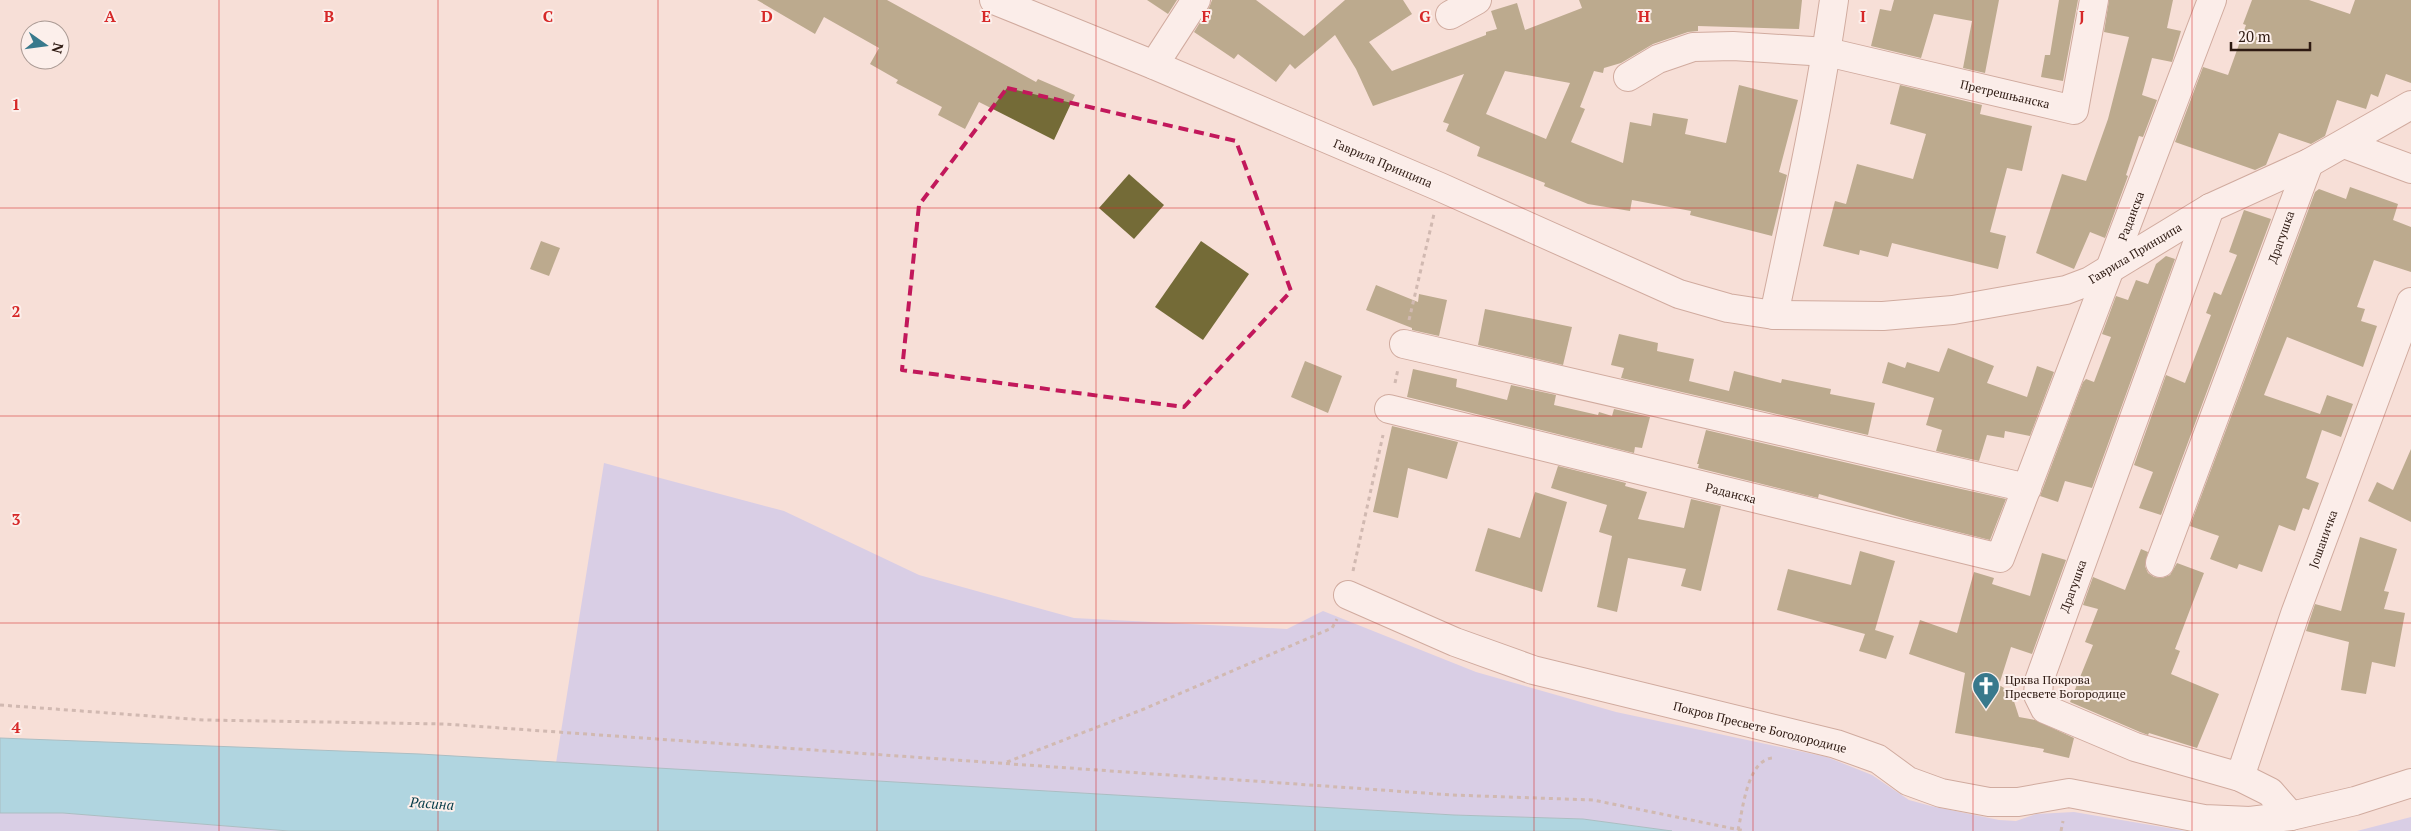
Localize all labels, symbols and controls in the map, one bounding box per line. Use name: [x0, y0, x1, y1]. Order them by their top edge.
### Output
text: A: [104, 5, 116, 27]
text: B: [324, 5, 334, 27]
text: C: [543, 5, 553, 27]
text: D: [761, 5, 773, 27]
text: E: [981, 5, 991, 27]
text: F: [1201, 5, 1211, 27]
text: G: [1419, 5, 1431, 27]
text: H: [1638, 5, 1650, 27]
text: I: [1860, 5, 1866, 27]
text: J: [2079, 5, 2085, 27]
north arrow: [20, 20, 70, 70]
scale bar: [2231, 20, 2310, 52]
text: 20 m: [2238, 26, 2271, 46]
text: N: [48, 41, 69, 56]
street label: Претрешњанска: [1959, 76, 2051, 112]
text: 1: [11, 93, 21, 115]
street label: Гаврила Принципа: [1331, 135, 1435, 191]
street label: Раданска: [2115, 189, 2147, 243]
street label: Драгушка: [2265, 209, 2297, 265]
street label: Гаврила Принципа: [2086, 219, 2184, 287]
text: 2: [11, 300, 21, 322]
street label: Раданска: [1704, 479, 1758, 507]
text: 3: [11, 508, 21, 530]
street label: Јошаничка: [2306, 508, 2340, 570]
street label: Драгушка: [2057, 558, 2089, 614]
church icon: Црква Покрова Пресвете Богородице: [1971, 671, 2001, 710]
place label: Црква Покрова Пресвете Богородице: [2005, 672, 2126, 701]
street label: Покров Пресвете Богодородице: [1672, 698, 1848, 756]
text: 4: [11, 716, 21, 738]
water label: Расина: [408, 792, 455, 814]

